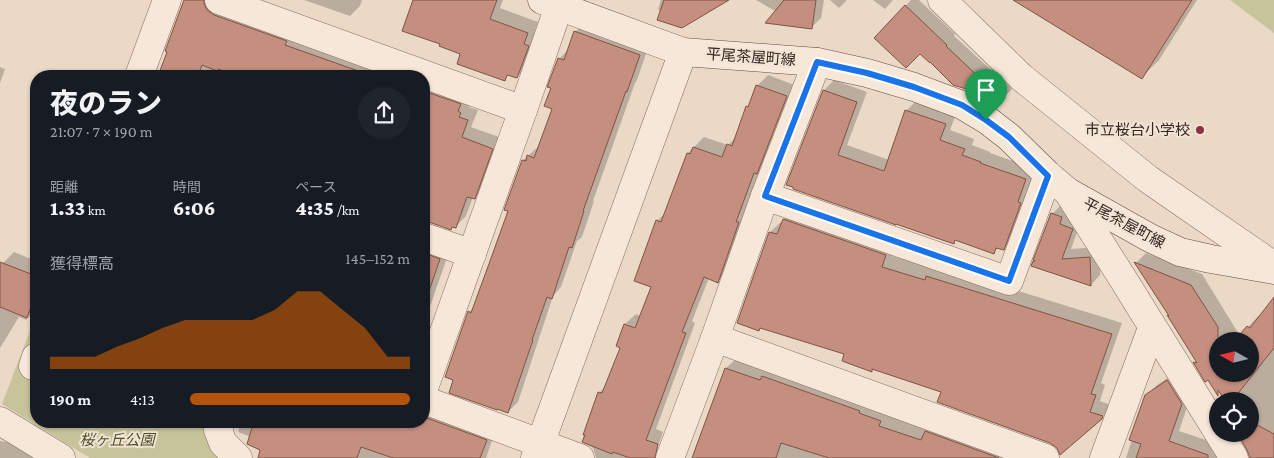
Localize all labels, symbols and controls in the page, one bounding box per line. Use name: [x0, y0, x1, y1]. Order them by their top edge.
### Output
street label: 平尾茶屋町線: [706, 46, 796, 68]
pin: [965, 69, 1007, 120]
icon: arrive: [972, 76, 1000, 104]
button: share: [358, 87, 410, 139]
text: 夜のラン: [50, 88, 162, 119]
place label: 市立桜台小学校: [1085, 122, 1190, 138]
text: 21:07 · 7 × 190 m: [50, 123, 153, 140]
marker: 市立桜台小学校: [1194, 124, 1206, 136]
text: 距離: [50, 179, 78, 195]
text: 時間: [173, 179, 201, 195]
text: ペース: [295, 179, 337, 195]
street label: 平尾茶屋町線: [1081, 195, 1167, 251]
text: 1.33: [50, 196, 85, 220]
text: 6:06: [173, 196, 216, 220]
text: 4:35: [295, 196, 334, 220]
text: km: [85, 202, 106, 218]
text: /km: [334, 202, 360, 218]
text: 145–152 m: [345, 250, 410, 267]
text: 獲得標高: [50, 255, 114, 272]
north arrow: [1209, 332, 1259, 382]
map controls: [1209, 332, 1259, 442]
text: 190 m: [50, 391, 91, 408]
text: 4:13: [130, 391, 155, 408]
button: locate: [1209, 392, 1259, 442]
park label: 桜ヶ丘公園: [79, 432, 156, 448]

